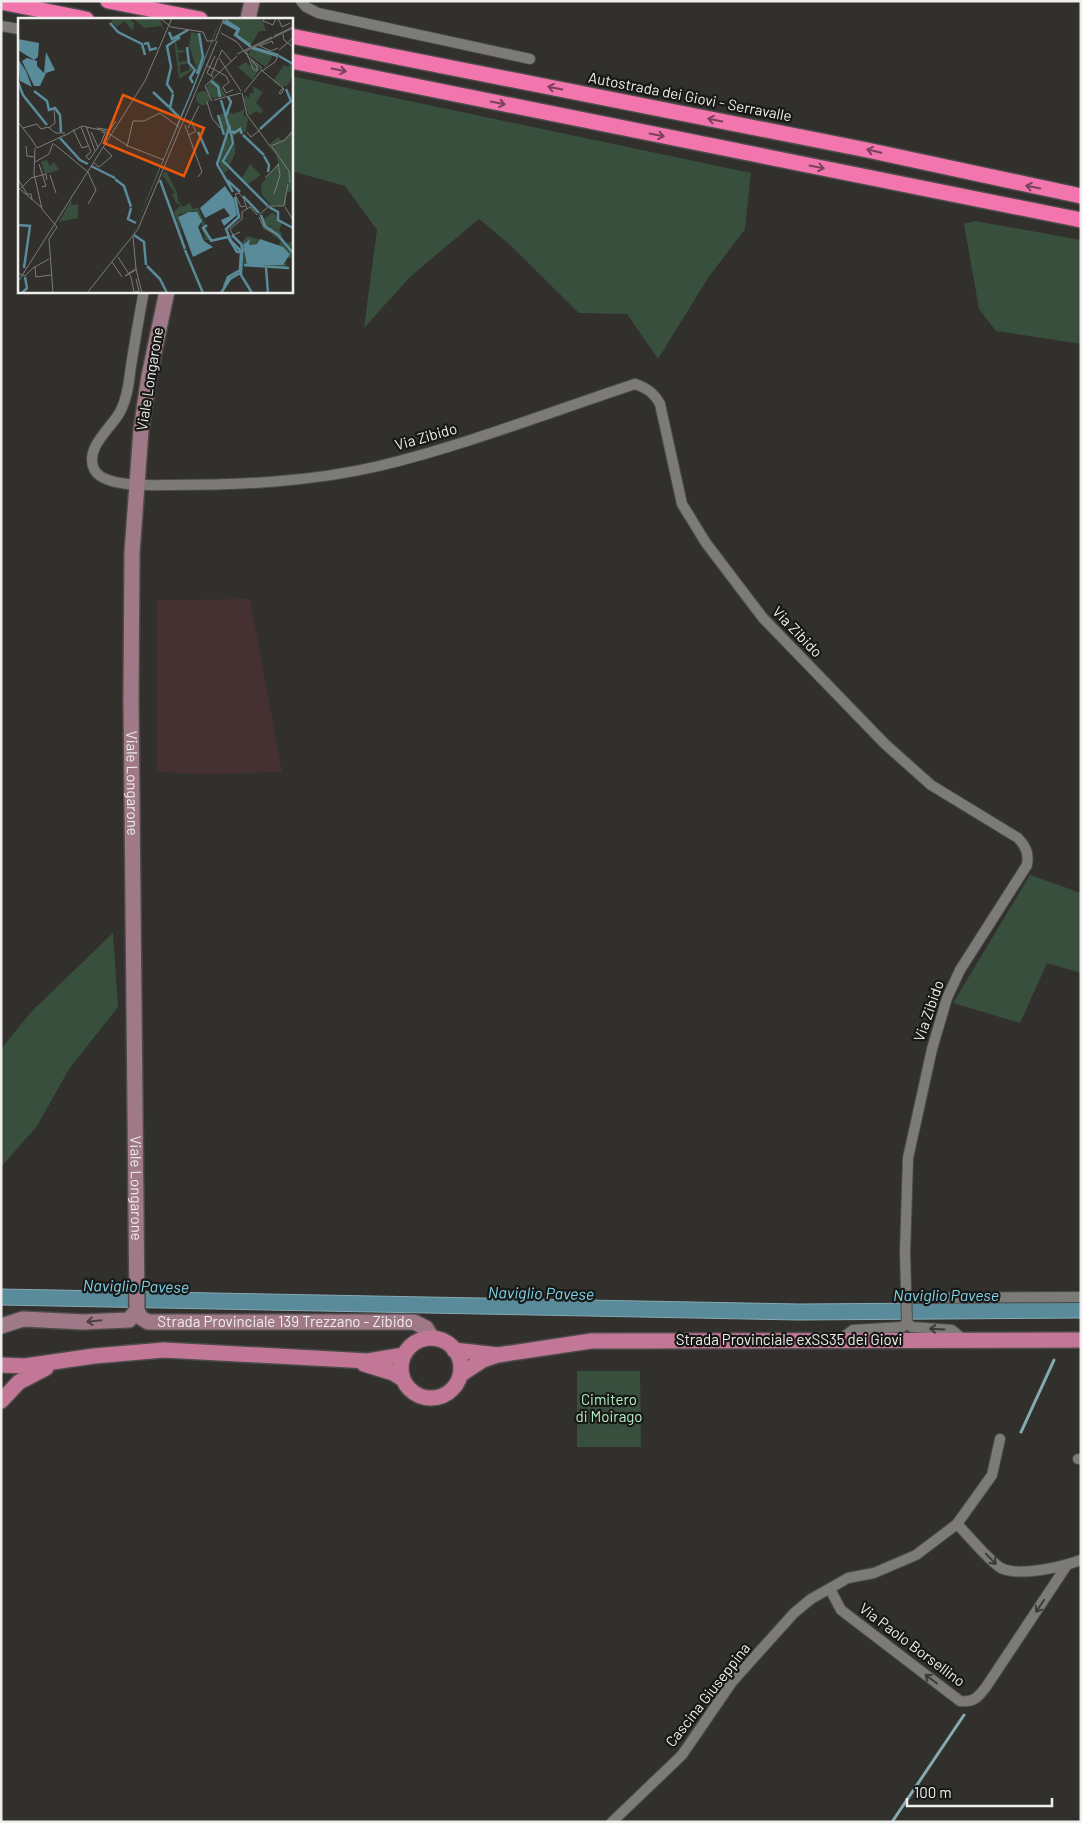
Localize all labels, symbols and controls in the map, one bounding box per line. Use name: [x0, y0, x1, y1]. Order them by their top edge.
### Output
inset map: [18, 18, 292, 292]
one-way arrow: [331, 66, 347, 76]
street label: Autostrada dei Giovi - Serravalle: [587, 67, 793, 125]
one-way arrow: [548, 83, 564, 93]
one-way arrow: [490, 98, 506, 108]
one-way arrow: [707, 114, 723, 124]
one-way arrow: [649, 131, 665, 140]
one-way arrow: [867, 146, 883, 156]
one-way arrow: [808, 163, 824, 172]
one-way arrow: [1025, 181, 1041, 191]
street label: Viale Longarone: [132, 326, 166, 432]
street label: Via Zibido: [393, 419, 459, 453]
street label: Via Zibido: [769, 602, 826, 660]
street label: Viale Longarone: [123, 731, 142, 836]
street label: Via Zibido: [909, 978, 947, 1044]
street label: Viale Longarone: [127, 1136, 146, 1241]
water label: Naviglio Pavese: [83, 1275, 189, 1296]
water label: Naviglio Pavese: [488, 1282, 594, 1303]
water label: Naviglio Pavese: [893, 1285, 999, 1304]
street label: Strada Provinciale 139 Trezzano - Zibido: [157, 1312, 413, 1330]
one-way arrow: [86, 1317, 102, 1326]
one-way arrow: [929, 1324, 945, 1333]
street label: Strada Provinciale exSS35 dei Giovi: [676, 1330, 902, 1348]
park label: Cimitero di Moirago: [575, 1390, 643, 1425]
one-way arrow: [985, 1552, 997, 1565]
street label: Via Paolo Borsellino: [856, 1599, 969, 1690]
one-way arrow: [1035, 1599, 1045, 1613]
street label: Cascina Giuseppina: [661, 1639, 753, 1750]
one-way arrow: [924, 1674, 938, 1684]
scale bar: [907, 1776, 1052, 1808]
text: 100 m: [914, 1783, 952, 1801]

